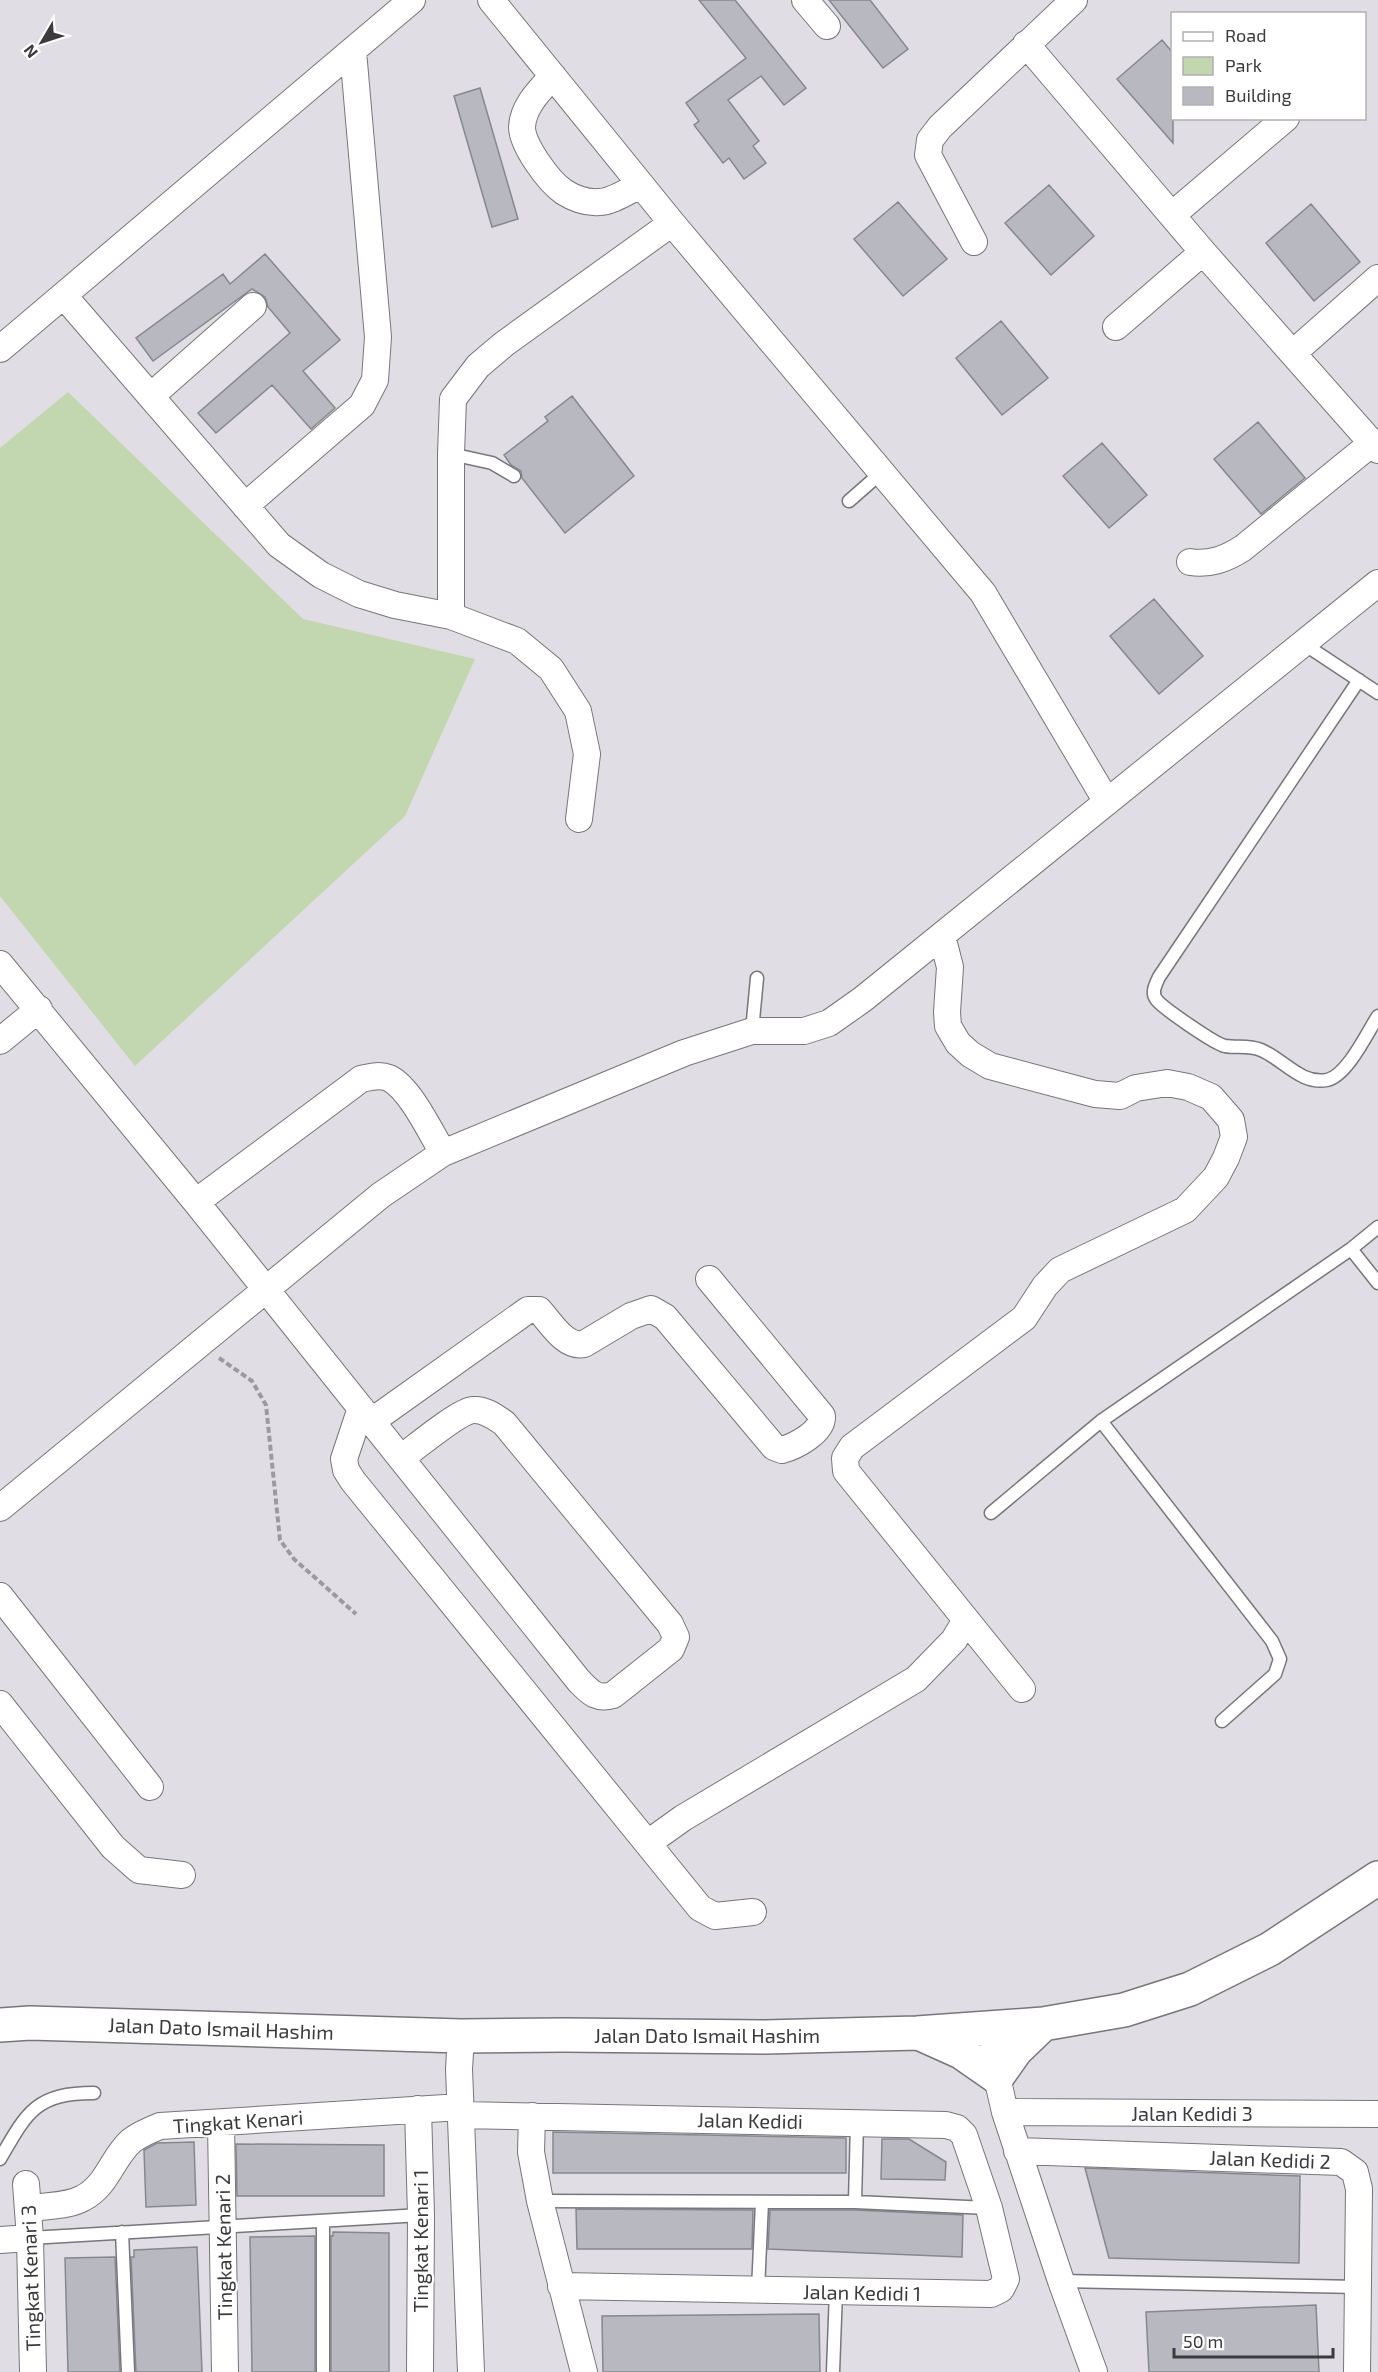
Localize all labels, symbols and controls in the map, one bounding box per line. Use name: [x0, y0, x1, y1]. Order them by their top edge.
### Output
north arrow: [12, 12, 72, 72]
legend: [1171, 12, 1366, 120]
text: Road: [1225, 24, 1266, 46]
text: N: [19, 41, 41, 62]
text: Park: [1225, 54, 1262, 76]
text: Building: [1225, 84, 1292, 106]
street label: Jalan Dato Ismail Hashim: [108, 2012, 334, 2044]
street label: Jalan Dato Ismail Hashim: [594, 2023, 820, 2047]
street label: Jalan Kedidi 3: [1131, 2101, 1253, 2125]
street label: Tingkat Kenari: [172, 2104, 304, 2138]
street label: Jalan Kedidi: [697, 2107, 803, 2133]
street label: Jalan Kedidi 2: [1209, 2145, 1331, 2173]
street label: Tingkat Kenari 1: [408, 2170, 432, 2312]
street label: Tingkat Kenari 2: [210, 2174, 236, 2320]
street label: Tingkat Kenari 3: [15, 2205, 45, 2351]
street label: Jalan Kedidi 1: [803, 2279, 921, 2305]
scale bar: [1174, 2321, 1333, 2359]
text: 50 m: [1183, 2330, 1223, 2352]

